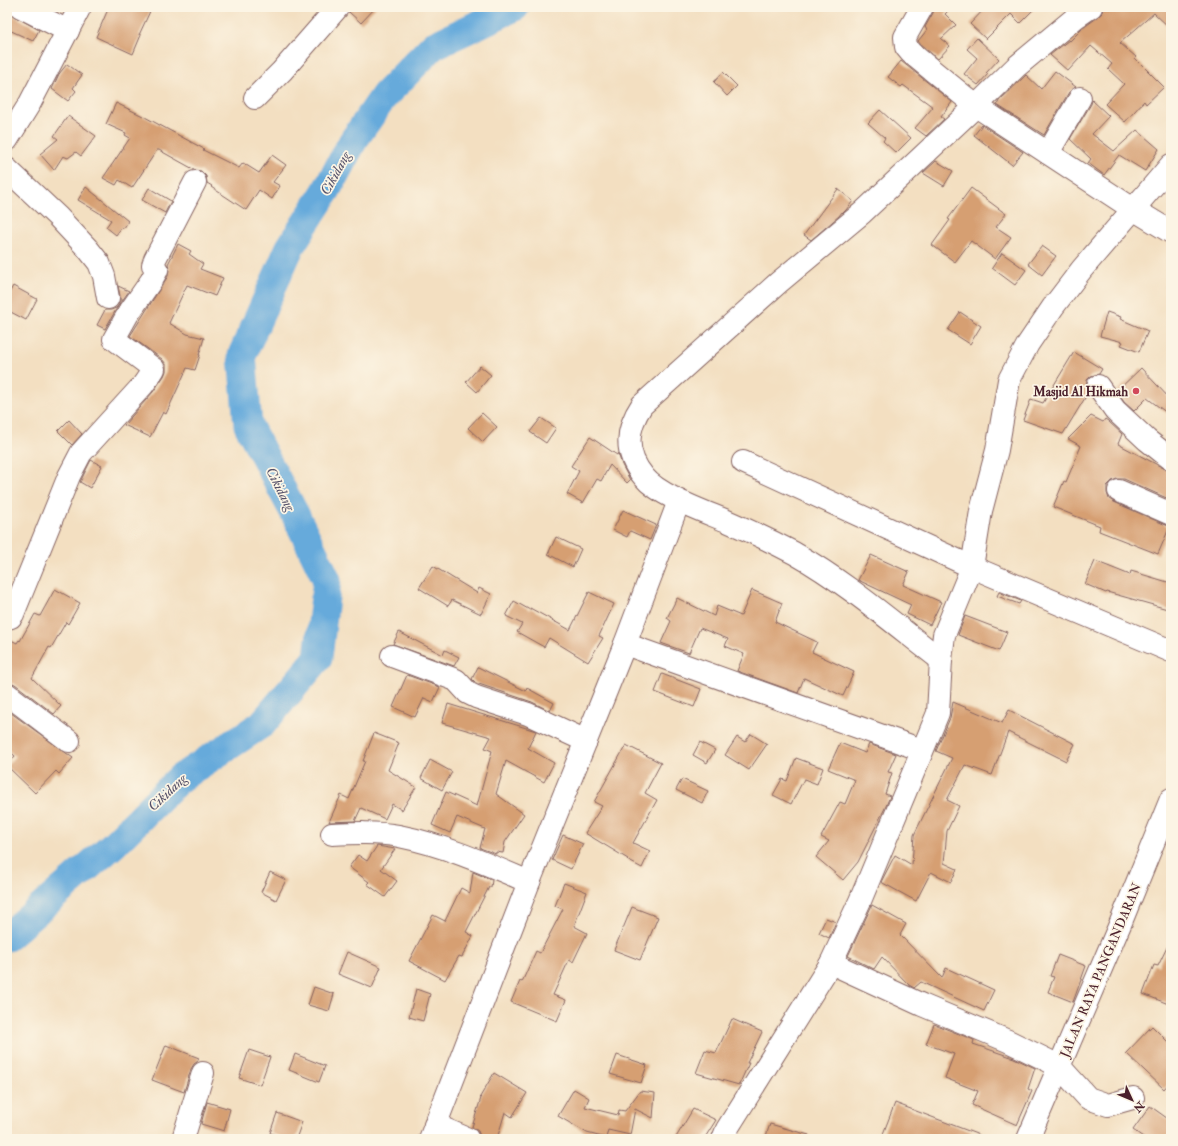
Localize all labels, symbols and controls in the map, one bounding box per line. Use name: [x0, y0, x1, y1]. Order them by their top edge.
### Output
water label: Cikidang: [317, 148, 355, 198]
place label: Masjid Al Hikmah: [1032, 384, 1128, 400]
marker: Masjid Al Hikmah: [1131, 386, 1141, 396]
water label: Cikidang: [262, 464, 299, 515]
water label: Cikidang: [144, 770, 191, 815]
street label: JALAN RAYA PANGANDARAN: [1056, 880, 1145, 1061]
north arrow: [1112, 1080, 1152, 1120]
text: N: [1130, 1098, 1148, 1115]

